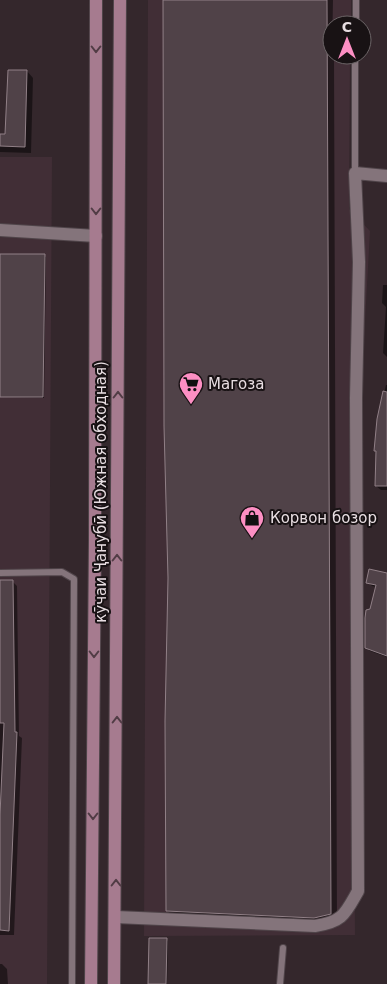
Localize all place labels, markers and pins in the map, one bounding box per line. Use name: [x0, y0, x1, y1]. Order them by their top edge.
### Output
supermarket icon: Магоза: [178, 371, 204, 405]
place label: Магоза: [208, 375, 264, 393]
shop icon: Корвон бозор: [239, 505, 265, 539]
place label: Корвон бозор: [270, 509, 377, 527]

